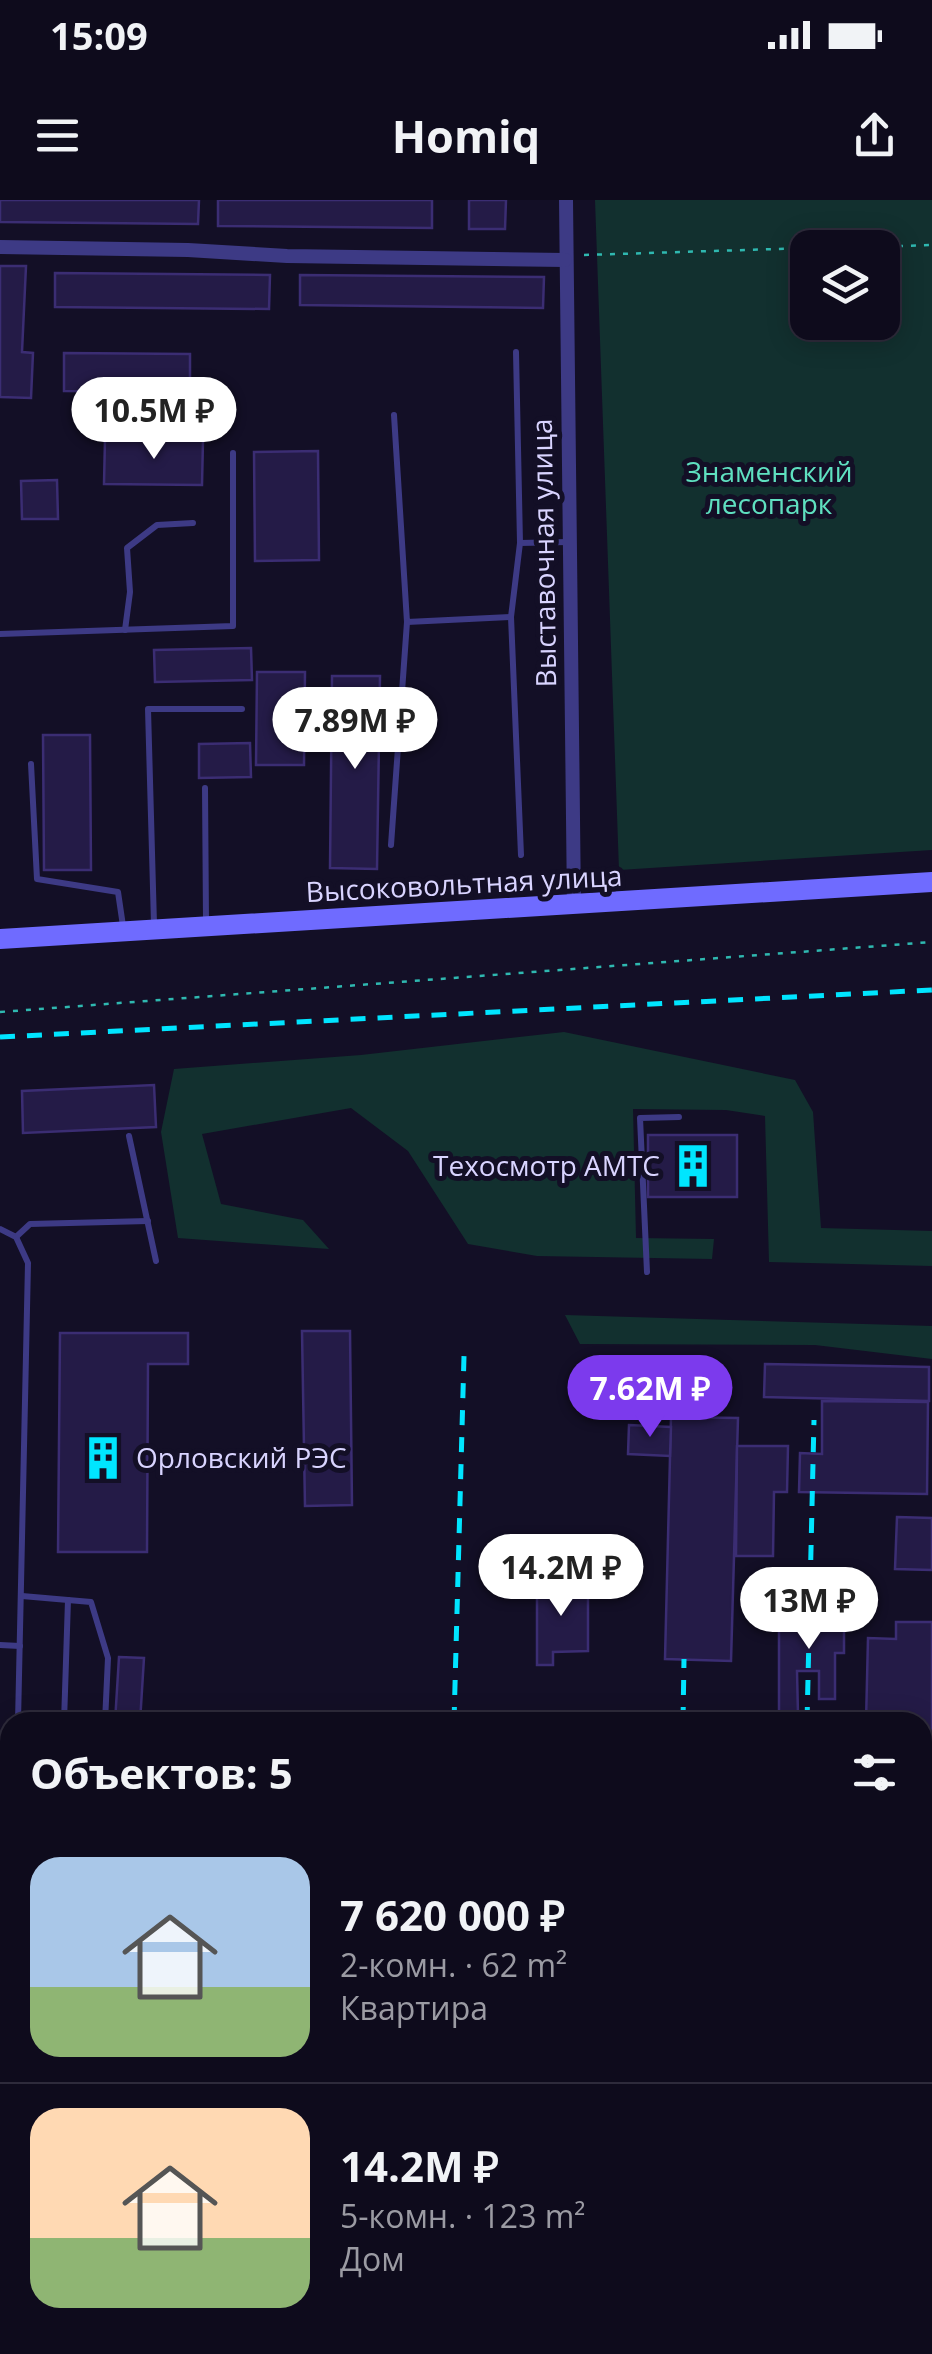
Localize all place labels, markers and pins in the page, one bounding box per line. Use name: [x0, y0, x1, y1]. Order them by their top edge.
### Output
pin: 10.5M ₽: [62, 377, 246, 462]
pin: 7.89M ₽: [263, 687, 447, 772]
building icon: Техосмотр АМТС: [669, 1142, 717, 1190]
place label: Техосмотр АМТС: [433, 1146, 660, 1184]
pin: 7.62M ₽: [558, 1355, 742, 1440]
building icon: Орловский РЭС: [79, 1434, 127, 1482]
place label: Орловский РЭС: [136, 1438, 347, 1476]
pin: 14.2M ₽: [469, 1534, 653, 1619]
pin: 13M ₽: [739, 1567, 879, 1652]

